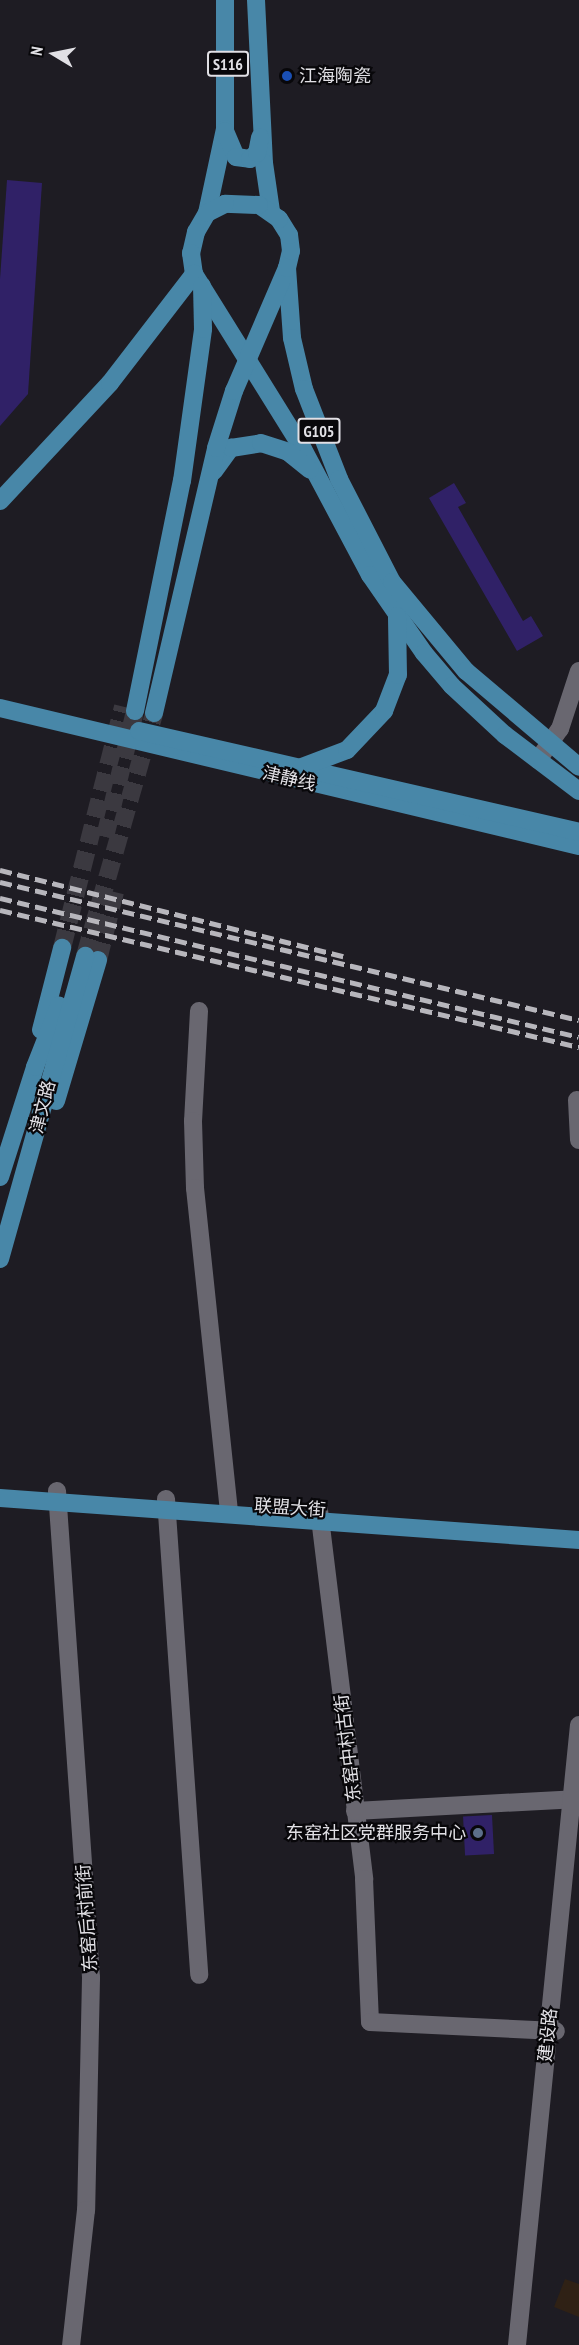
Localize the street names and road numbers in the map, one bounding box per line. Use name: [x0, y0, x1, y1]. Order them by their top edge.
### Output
road number: S116: [207, 51, 249, 77]
road number: G105: [296, 418, 342, 444]
street label: 津静线: [260, 762, 318, 796]
street label: 津文路: [26, 1078, 60, 1136]
street label: 联盟大街: [253, 1495, 327, 1521]
street label: 东窑中村古街: [331, 1693, 365, 1803]
street label: 东窑后村前街: [72, 1863, 102, 1973]
street label: 建设路: [534, 2007, 562, 2063]

